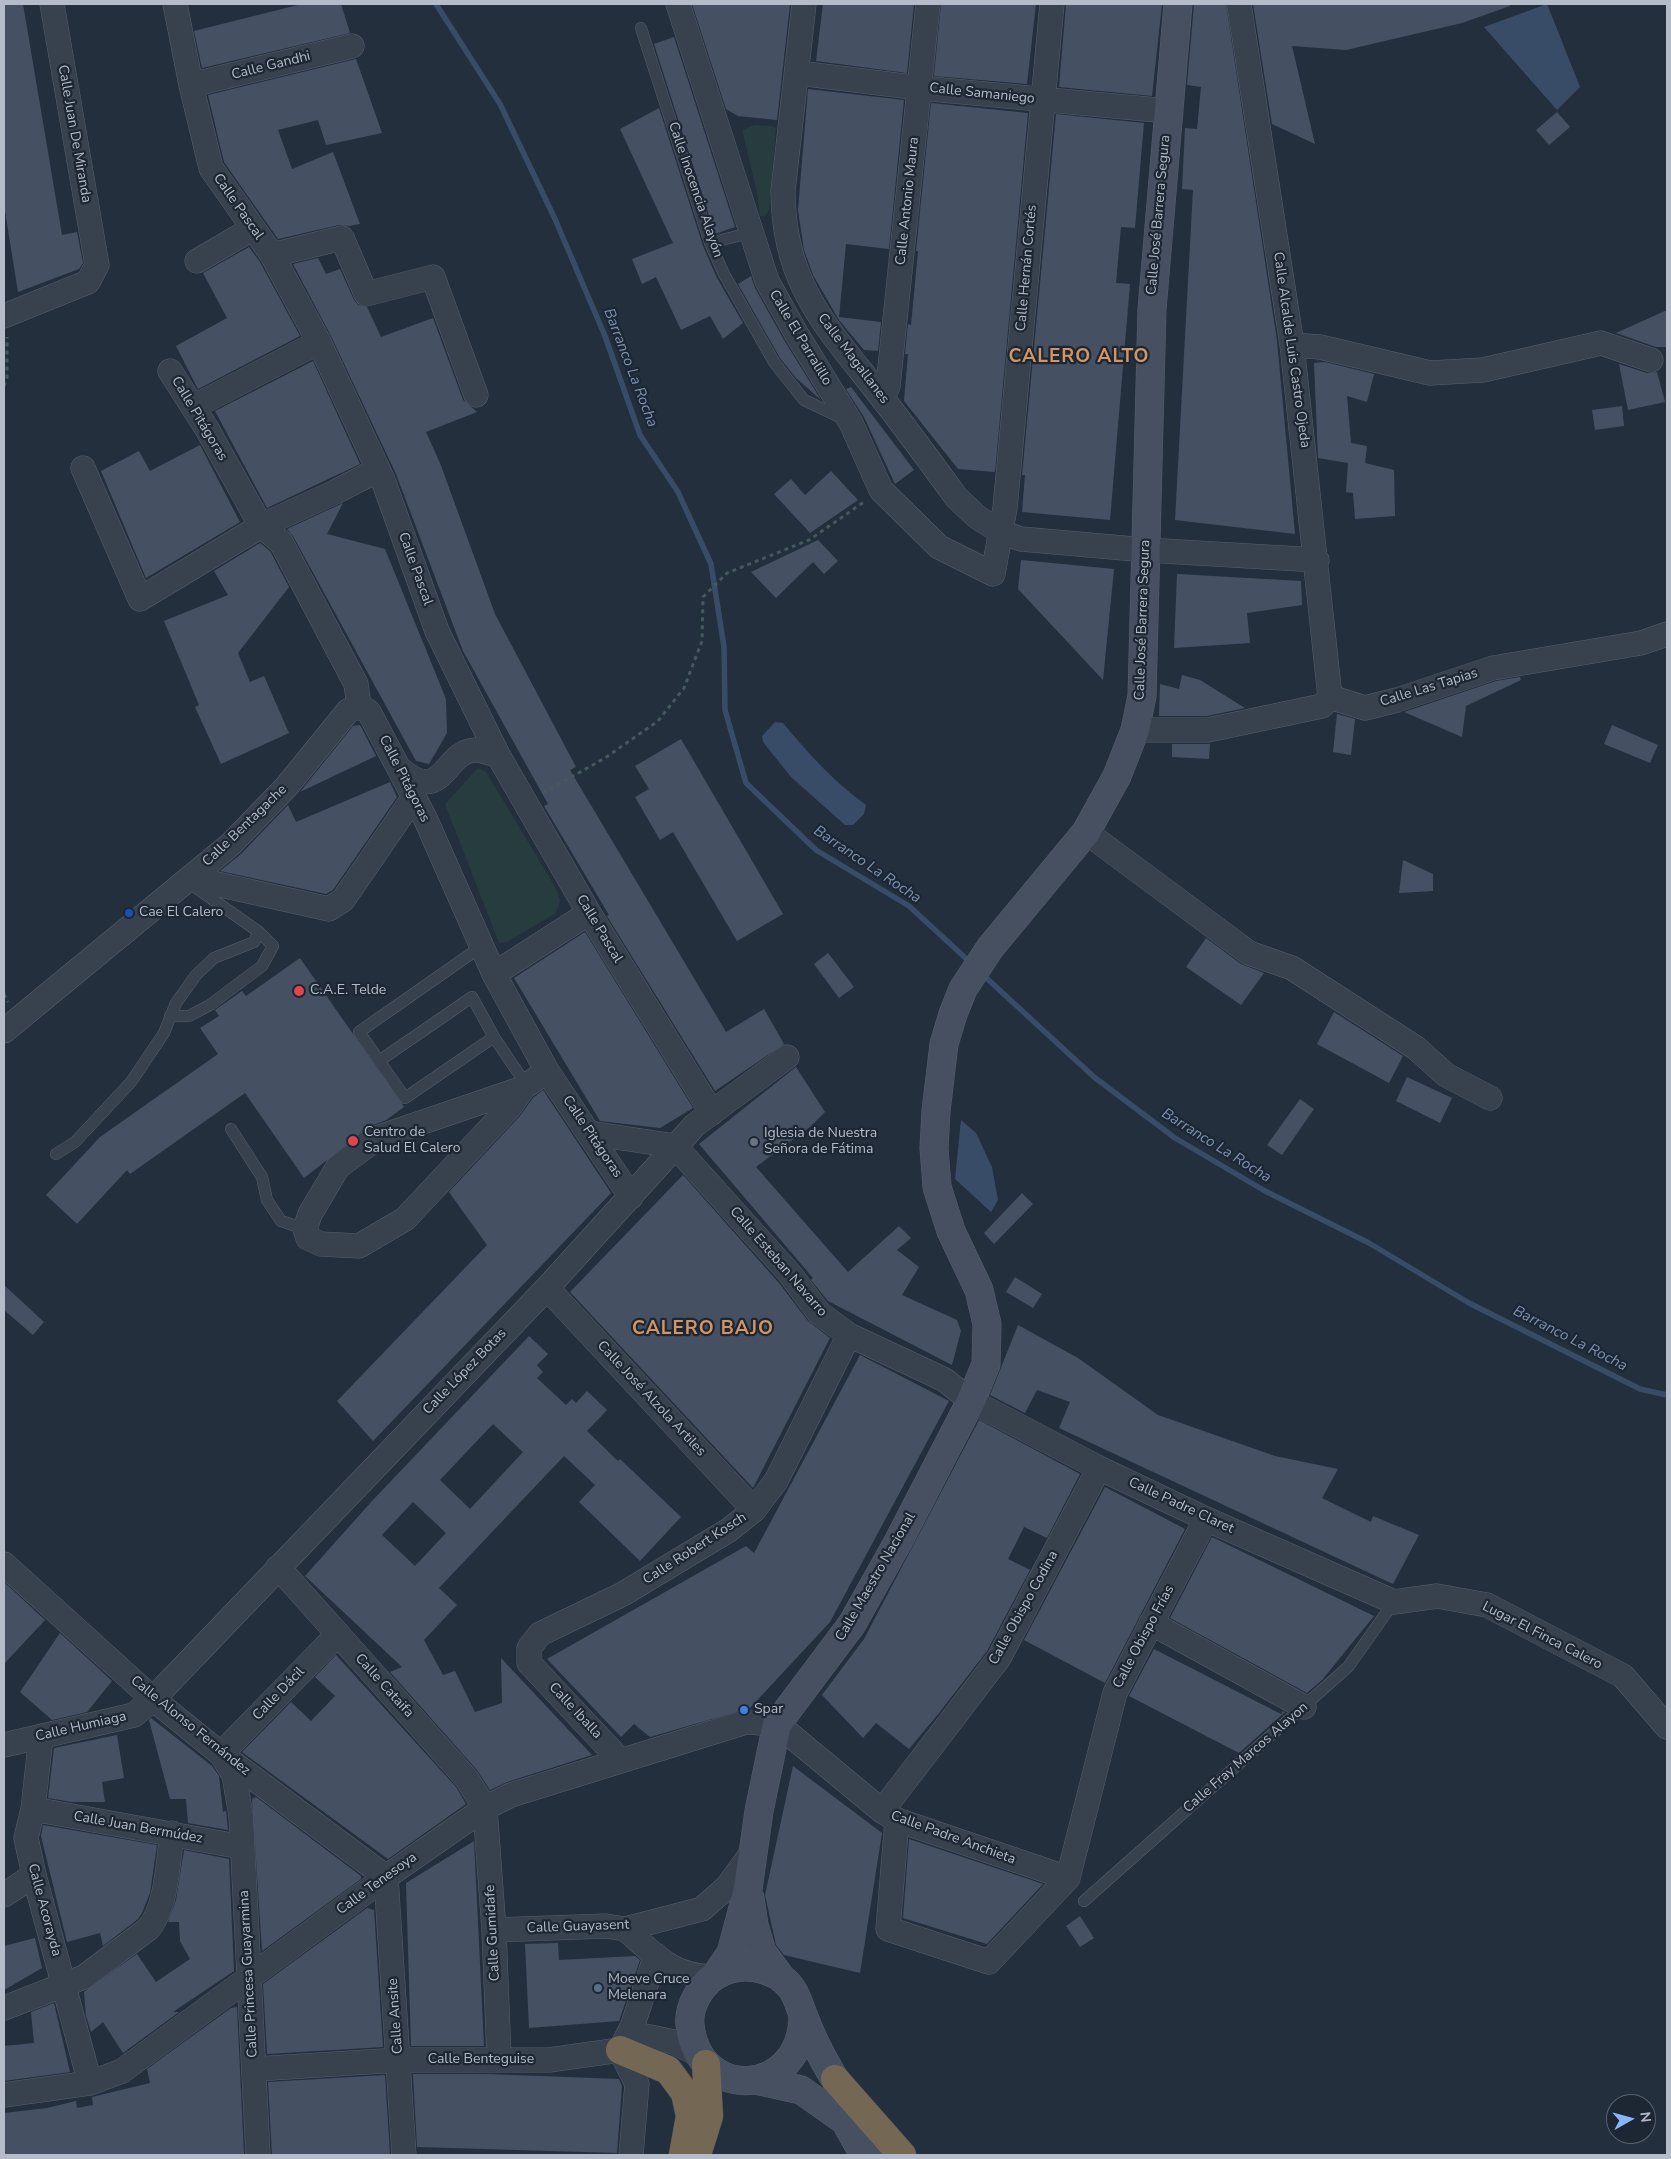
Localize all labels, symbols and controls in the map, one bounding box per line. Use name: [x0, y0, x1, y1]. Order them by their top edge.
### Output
street label: Calle Gandhi: [230, 48, 312, 84]
street label: Calle Juan De Miranda: [54, 64, 94, 204]
street label: Calle Samaniego: [928, 80, 1036, 108]
street label: Calle Inocencia Alayón: [664, 120, 726, 260]
street label: Calle José Barrera Segura: [1144, 134, 1174, 296]
street label: Calle Antonio Maura: [893, 136, 923, 266]
street label: Calle Pascal: [209, 171, 267, 243]
street label: Calle Hernán Cortés: [1013, 204, 1041, 332]
street label: Calle Alcalde Luis Castro Ojeda: [1269, 251, 1313, 449]
street label: Calle El Parralillo: [765, 287, 835, 389]
water label: Barranco La Rocha: [599, 306, 661, 430]
street label: Calle Magallanes: [814, 311, 892, 407]
district label: CALERO ALTO: [1007, 346, 1151, 368]
street label: Calle Pitágoras: [167, 374, 231, 464]
street label: Calle Pascal: [394, 530, 436, 608]
street label: Calle José Barrera Segura: [1132, 539, 1154, 701]
street label: Calle Las Tapias: [1378, 665, 1480, 711]
street label: Calle Pitágoras: [375, 733, 433, 825]
street label: Calle Bentagache: [199, 782, 291, 870]
water label: Barranco La Rocha: [810, 822, 924, 908]
street label: Calle Pascal: [572, 892, 626, 966]
place label: Cae El Calero: [139, 905, 223, 921]
marker: Cae El Calero: [123, 907, 135, 919]
place label: C.A.E. Telde: [310, 983, 386, 999]
marker: C.A.E. Telde: [292, 984, 306, 998]
street label: Calle Pitágoras: [558, 1093, 626, 1181]
water label: Barranco La Rocha: [1158, 1105, 1274, 1187]
place label: Centro de Salud El Calero: [364, 1125, 461, 1158]
place label: Iglesia de Nuestra Señora de Fátima: [764, 1126, 877, 1158]
marker: Centro de Salud El Calero: [346, 1134, 360, 1148]
marker: Iglesia de Nuestra Señora de Fátima: [748, 1136, 760, 1148]
street label: Calle Esteban Navarro: [726, 1204, 830, 1320]
water label: Barranco La Rocha: [1510, 1302, 1630, 1376]
district label: CALERO BAJO: [631, 1318, 775, 1340]
street label: Calle López Botas: [420, 1325, 510, 1419]
street label: Calle José Alzola Artiles: [593, 1338, 709, 1460]
street label: Calle Padre Claret: [1126, 1474, 1236, 1538]
street label: Calle Robert Kosch: [640, 1509, 750, 1589]
street label: Calle Maestro Nacional: [832, 1510, 920, 1644]
street label: Calle Obispo Codina: [986, 1548, 1062, 1668]
street label: Calle Obispo Frías: [1110, 1583, 1178, 1691]
street label: Lugar El Finca Calero: [1479, 1598, 1605, 1674]
street label: Calle Cataifa: [351, 1651, 417, 1721]
street label: Calle Dácil: [249, 1664, 309, 1724]
street label: Calle Alonso Fernández: [127, 1673, 253, 1779]
street label: Calle Iballa: [545, 1679, 605, 1743]
street label: Calle Fray Marcos Alayon: [1180, 1699, 1312, 1817]
place label: Spar: [754, 1702, 783, 1718]
marker: Spar: [738, 1704, 750, 1716]
street label: Calle Humiaga: [34, 1708, 128, 1746]
street label: Calle Juan Bermúdez: [72, 1808, 204, 1848]
street label: Calle Padre Anchieta: [888, 1808, 1018, 1868]
street label: Calle Tenesoya: [334, 1849, 420, 1919]
street label: Calle Acorayda: [24, 1862, 64, 1958]
street label: Calle Gumidafe: [482, 1884, 504, 1982]
street label: Calle Princesa Guayarmina: [236, 1890, 262, 2058]
street label: Calle Guayasent: [526, 1917, 630, 1937]
place label: Moeve Cruce Melenara: [608, 1972, 689, 2004]
street label: Calle Ansite: [385, 1977, 407, 2055]
marker: Moeve Cruce Melenara: [592, 1982, 604, 1994]
street label: Calle Benteguise: [428, 2052, 534, 2068]
north arrow: [1606, 2094, 1656, 2144]
text: N: [1635, 2111, 1655, 2124]

